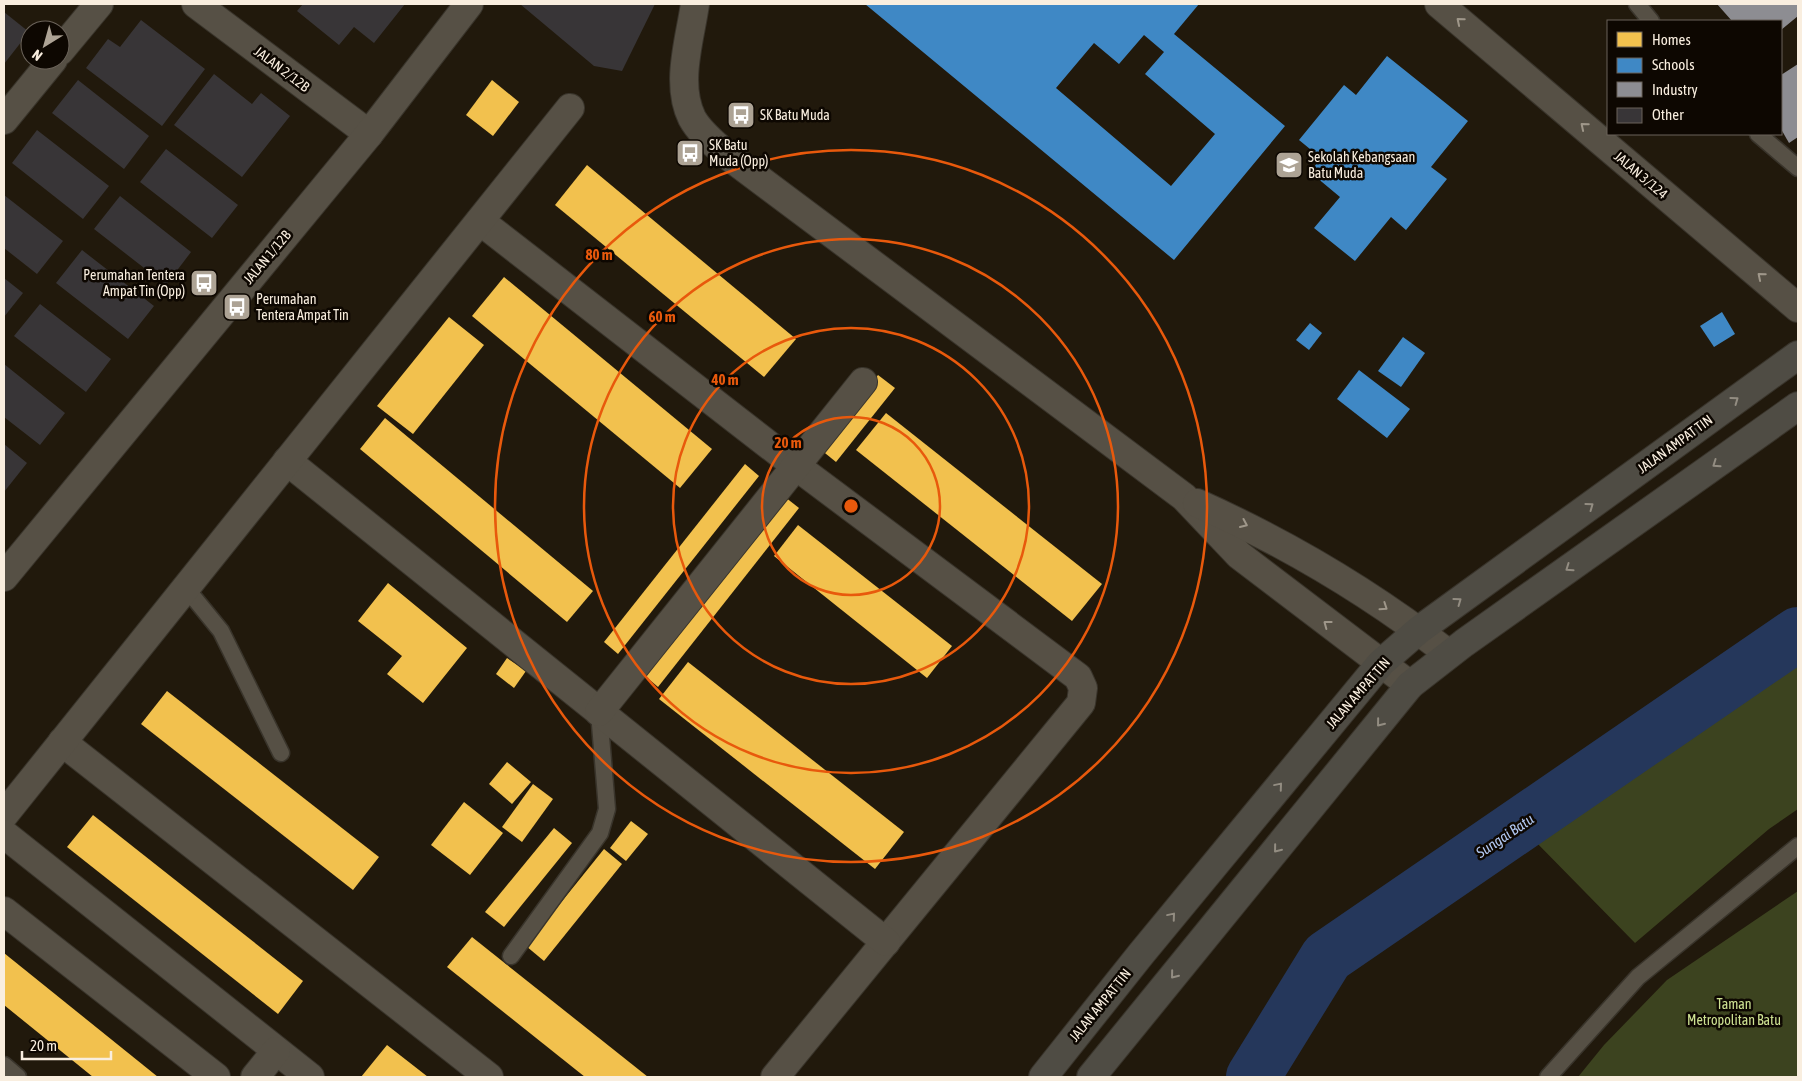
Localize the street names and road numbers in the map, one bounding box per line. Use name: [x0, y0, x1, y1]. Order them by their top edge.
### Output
street label: JALAN 2/12B: [251, 43, 313, 95]
street label: JALAN 3/124: [1611, 148, 1671, 202]
street label: JALAN 1/12B: [240, 227, 294, 287]
street label: JALAN AMPAT TIN: [1634, 411, 1716, 477]
street label: JALAN AMPAT TIN: [1323, 654, 1393, 732]
street label: JALAN AMPAT TIN: [1066, 966, 1134, 1044]

